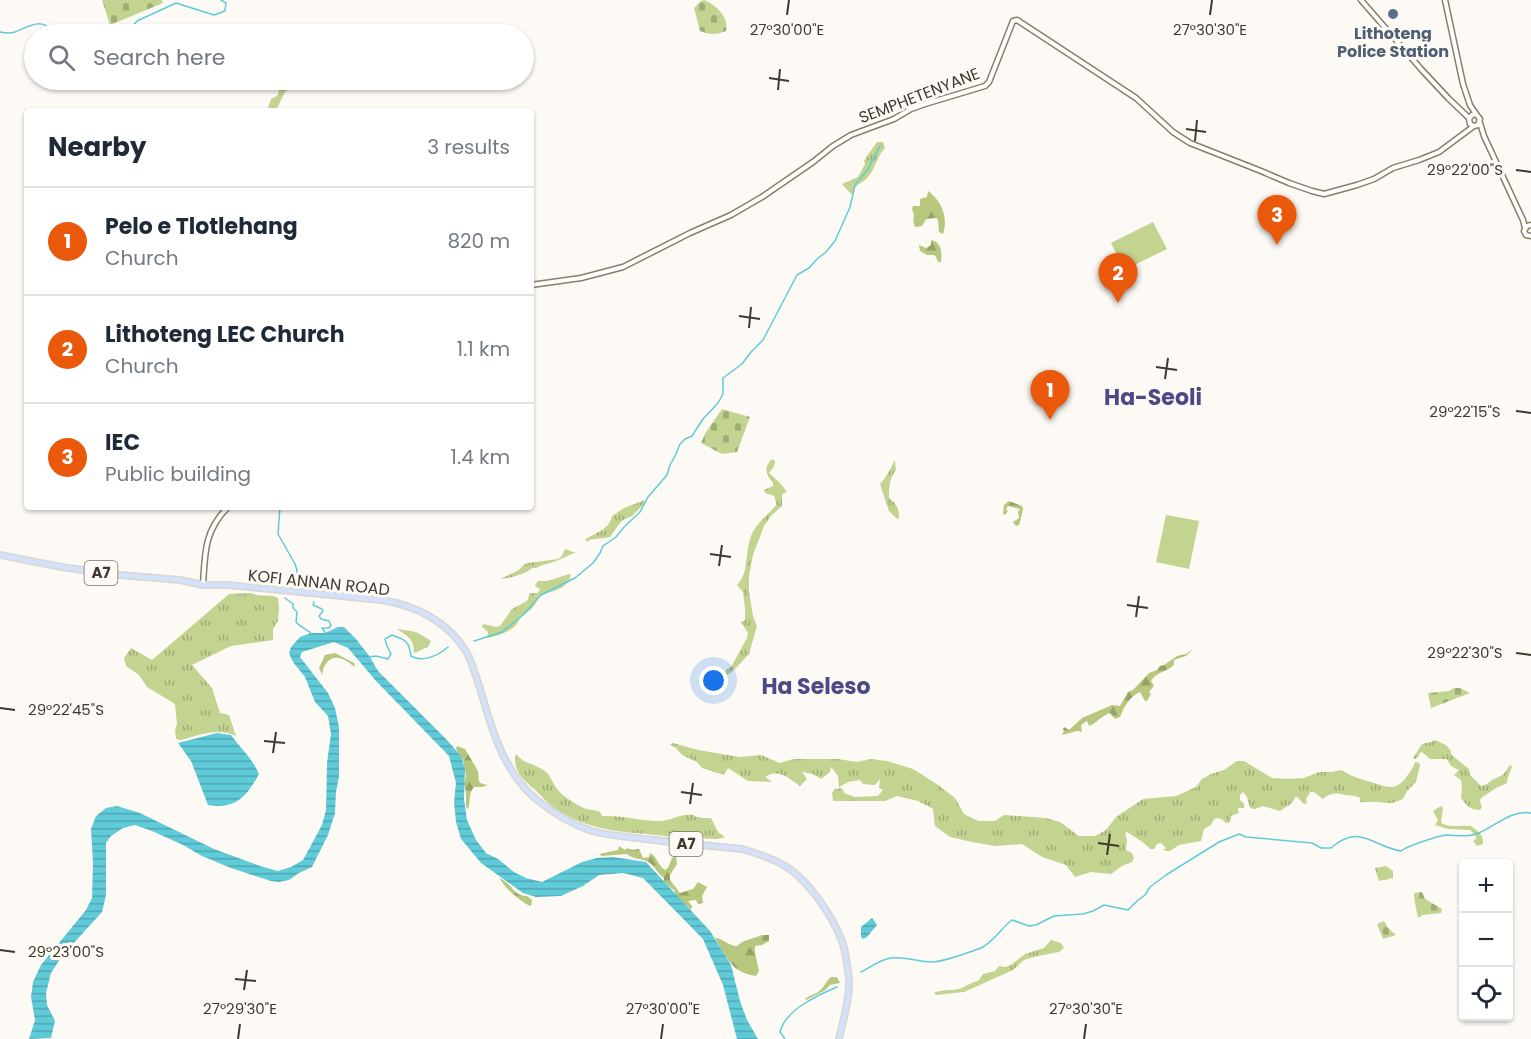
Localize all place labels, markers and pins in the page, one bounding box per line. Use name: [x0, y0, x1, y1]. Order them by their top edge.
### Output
marker: Lithoteng Police Station: [1386, 7, 1400, 21]
place label: Lithoteng Police Station: [1337, 22, 1449, 63]
pin: 3: [1258, 196, 1296, 245]
pin: 2: [1098, 254, 1138, 303]
pin: 1: [1030, 370, 1070, 420]

